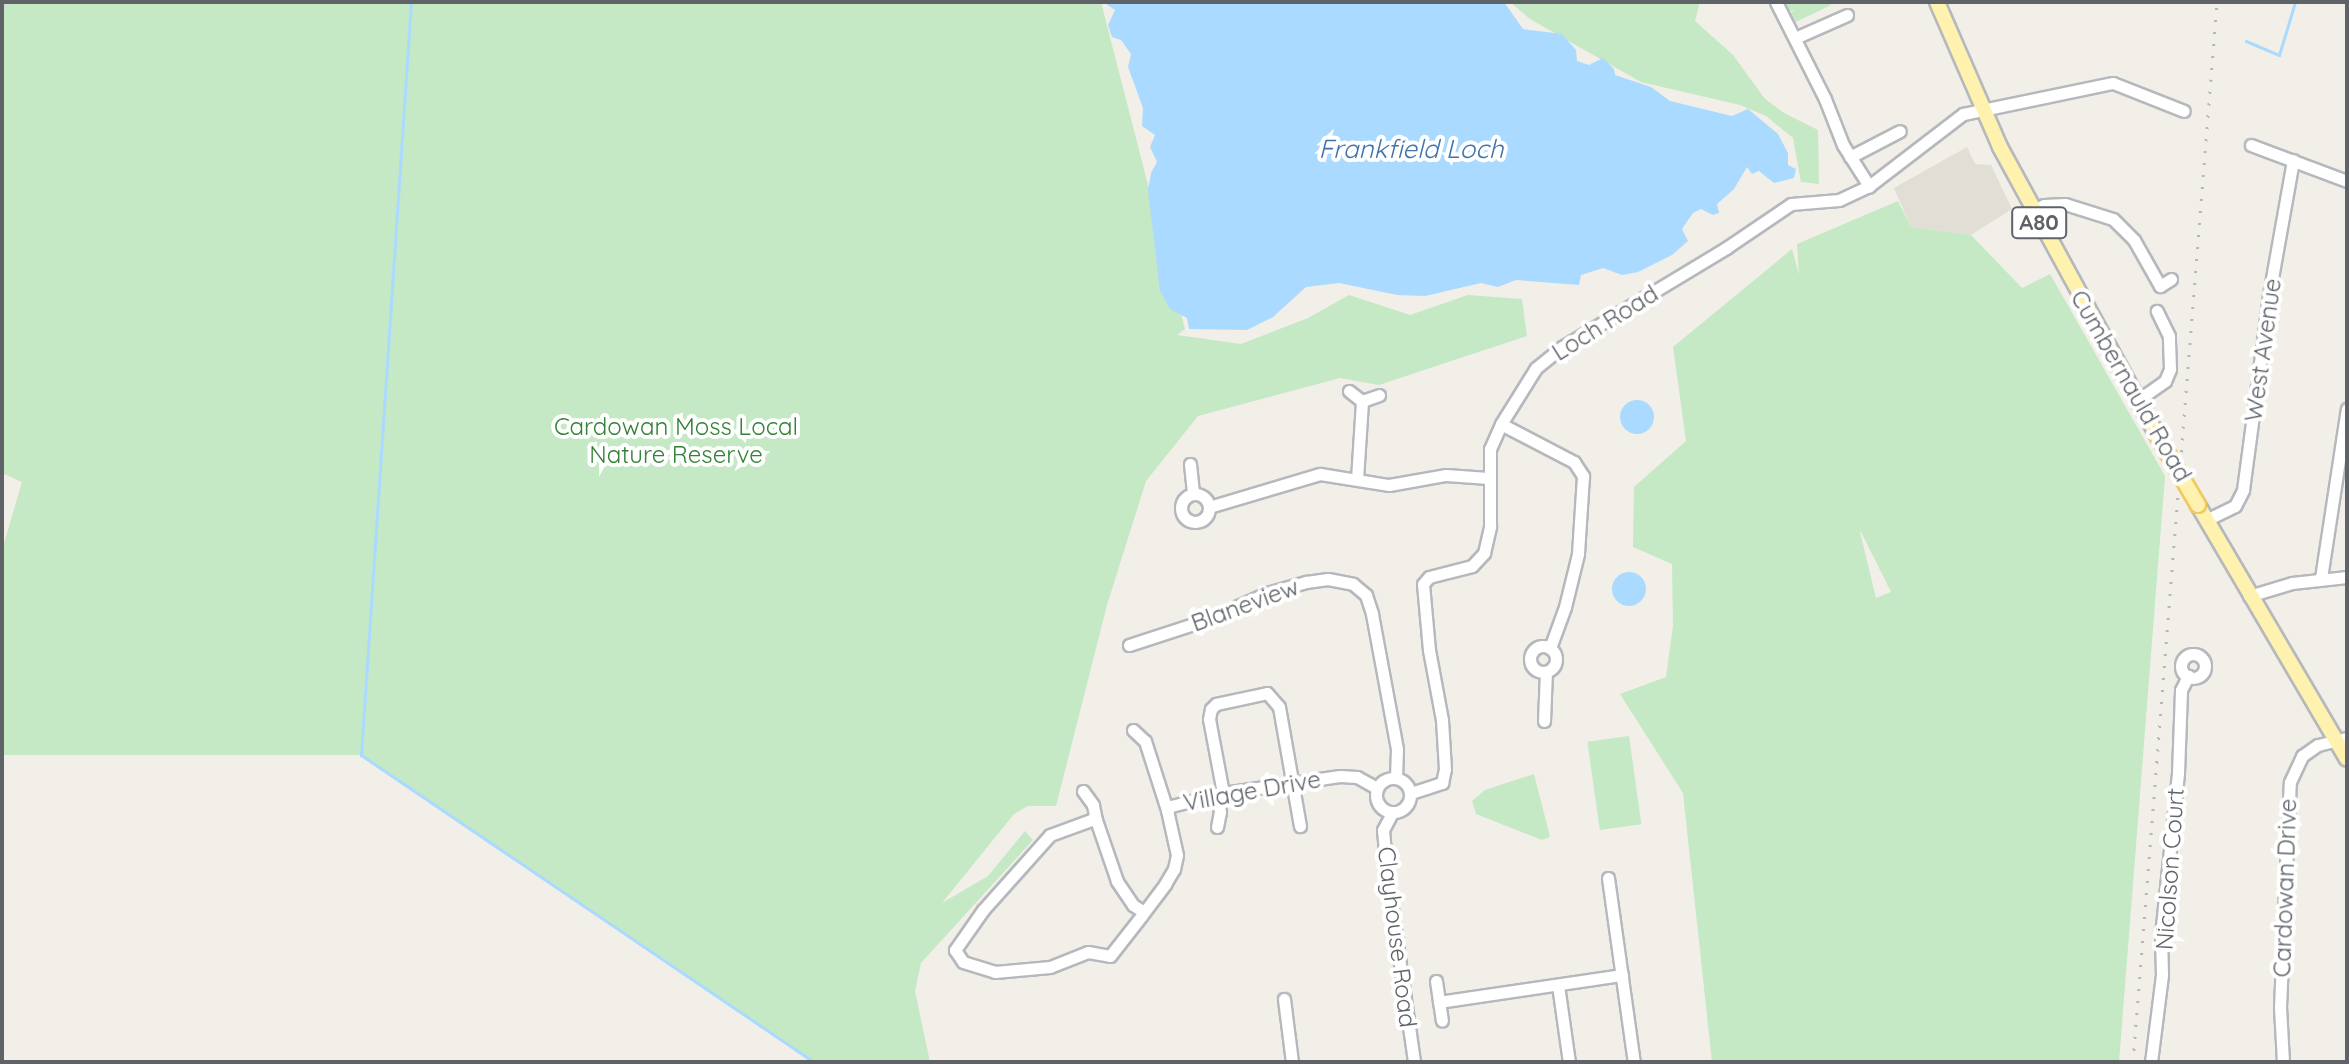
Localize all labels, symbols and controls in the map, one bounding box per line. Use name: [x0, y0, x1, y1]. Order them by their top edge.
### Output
water label: Frankfield Loch: [1319, 133, 1503, 165]
road number: A80: [2011, 205, 2067, 241]
street label: West Avenue: [2239, 276, 2287, 424]
street label: Loch Road: [1547, 279, 1663, 367]
street label: Cumbernauld Road: [2064, 285, 2198, 487]
park label: Cardowan Moss Local Nature Reserve: [554, 413, 798, 469]
street label: Blaneview: [1187, 572, 1303, 638]
street label: Village Drive: [1181, 765, 1323, 817]
street label: Nicolson Court: [2150, 787, 2190, 951]
street label: Cardowan Drive: [2267, 798, 2303, 978]
street label: Clayhouse Road: [1372, 845, 1422, 1029]

